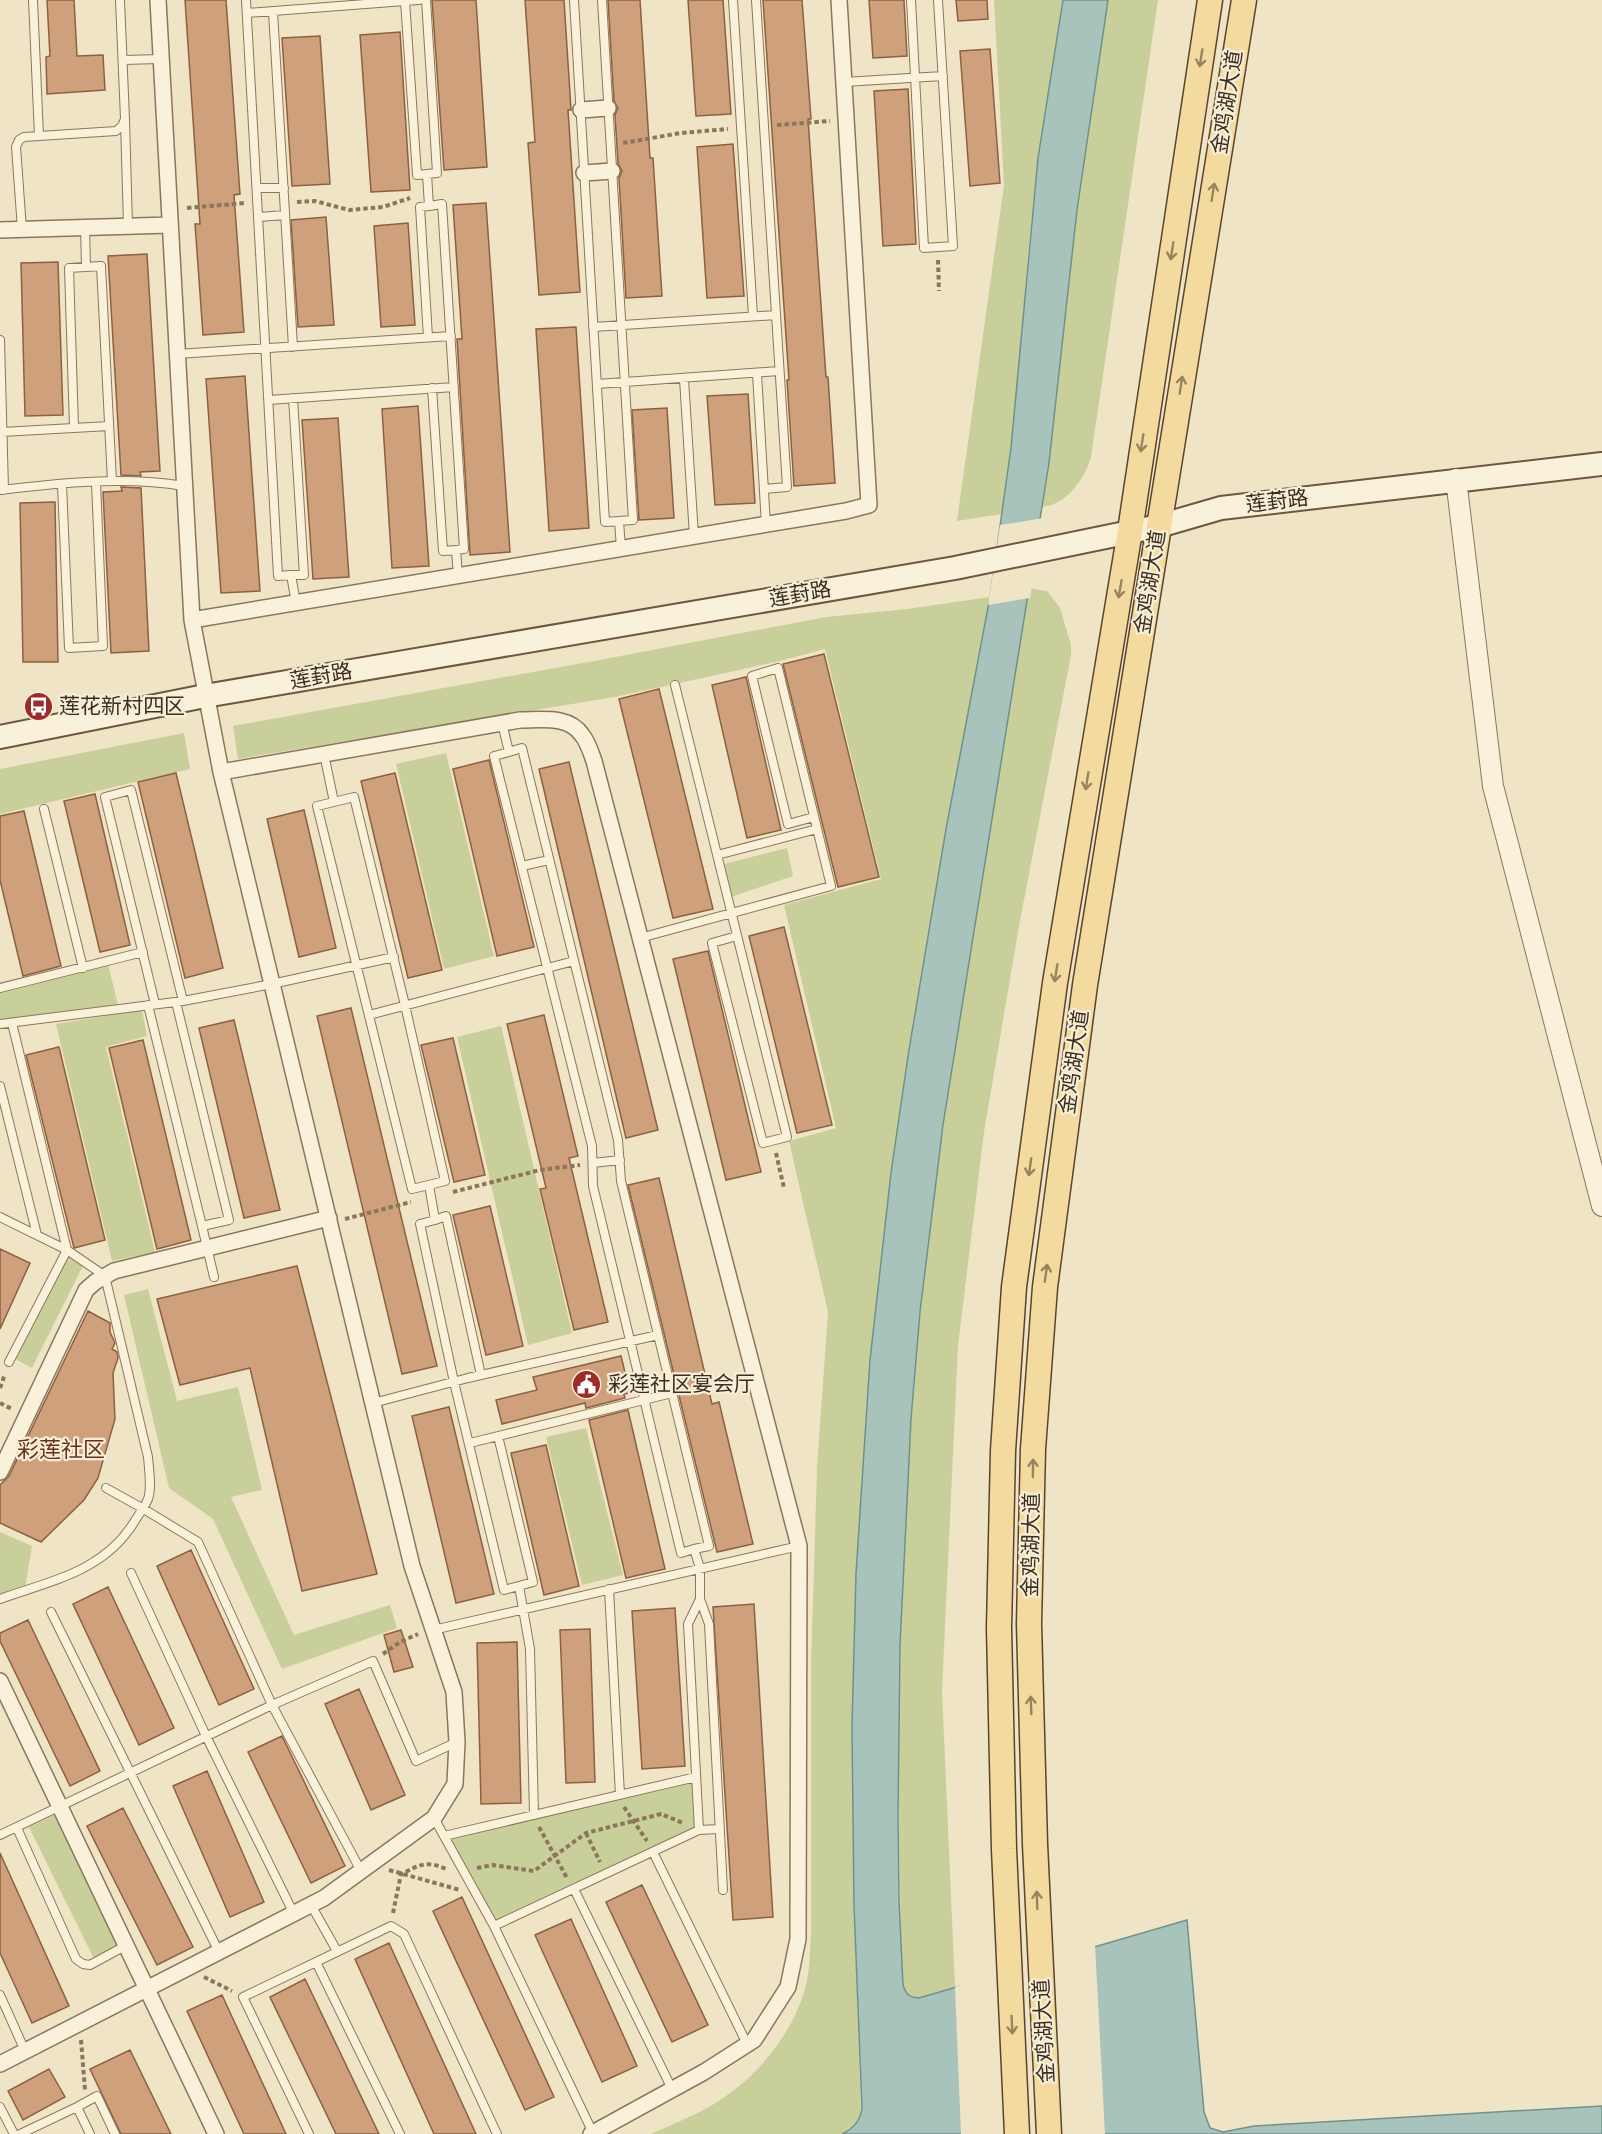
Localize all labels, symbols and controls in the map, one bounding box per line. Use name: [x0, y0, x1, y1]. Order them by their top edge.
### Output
one-way arrow: [1196, 47, 1207, 67]
street label: 金鸡湖大道: [1204, 48, 1248, 156]
one-way arrow: [1207, 183, 1218, 203]
one-way arrow: [1166, 240, 1177, 260]
one-way arrow: [1176, 376, 1187, 395]
one-way arrow: [1136, 433, 1147, 453]
street label: 莲葑路: [1244, 482, 1310, 518]
street label: 金鸡湖大道: [1127, 528, 1171, 636]
street label: 莲葑路: [766, 574, 833, 612]
one-way arrow: [1114, 578, 1125, 598]
street label: 莲葑路: [287, 656, 354, 694]
bus stop icon: 莲花新村四区: [22, 690, 54, 722]
place label: 莲花新村四区: [59, 691, 185, 719]
one-way arrow: [1081, 770, 1092, 790]
one-way arrow: [1050, 963, 1061, 983]
street label: 金鸡湖大道: [1052, 1008, 1094, 1116]
one-way arrow: [1024, 1156, 1035, 1176]
one-way arrow: [1041, 1264, 1052, 1284]
public building icon: 彩莲社区宴会厅: [571, 1368, 603, 1400]
place label: 彩莲社区宴会厅: [608, 1369, 755, 1397]
district label: 彩莲社区: [17, 1433, 105, 1463]
one-way arrow: [1027, 1458, 1039, 1478]
street label: 金鸡湖大道: [1015, 1492, 1045, 1598]
one-way arrow: [1026, 1695, 1037, 1715]
one-way arrow: [1032, 1890, 1043, 1910]
street label: 金鸡湖大道: [1026, 1978, 1060, 2084]
one-way arrow: [1007, 2015, 1018, 2035]

